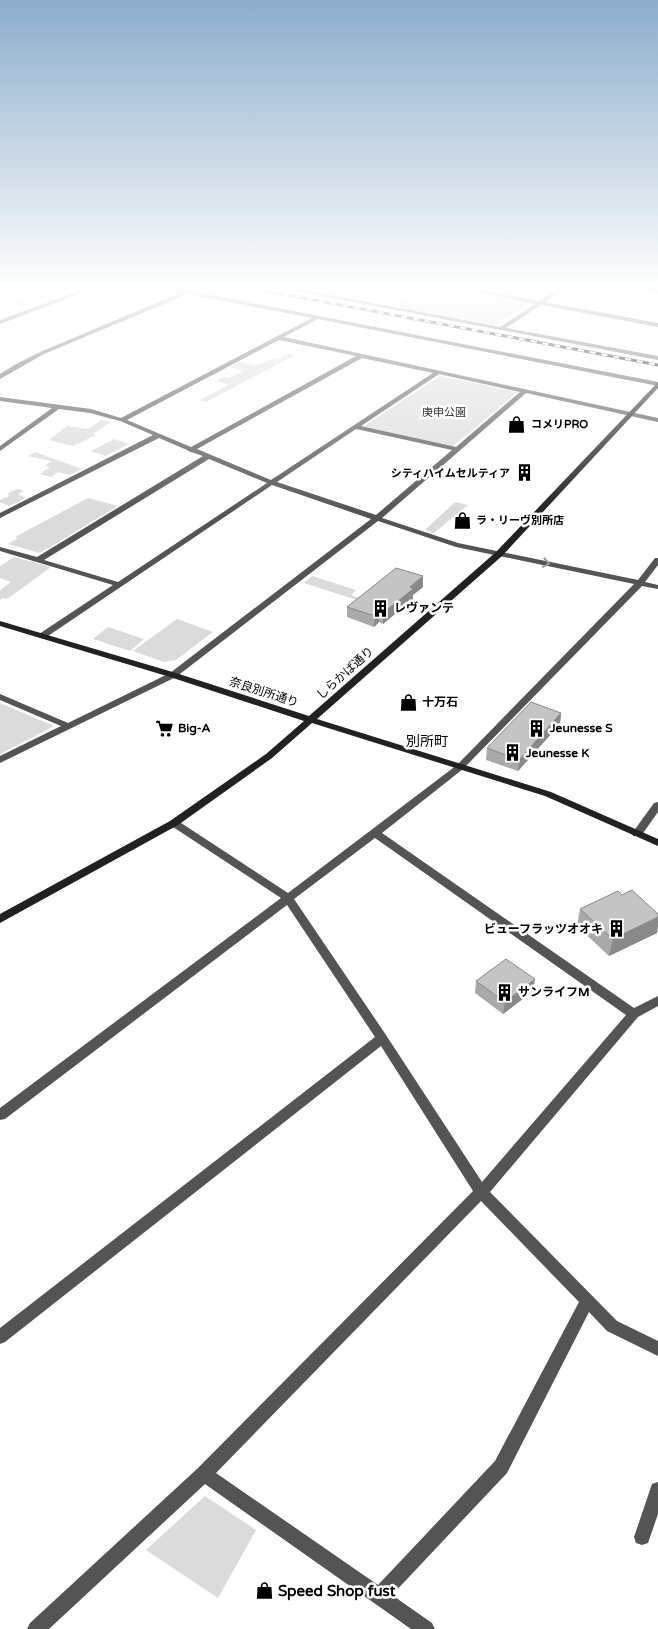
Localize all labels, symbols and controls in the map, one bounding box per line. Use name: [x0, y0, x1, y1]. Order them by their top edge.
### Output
park label: 庚申公園: [422, 406, 466, 419]
shop icon: コメリPRO: [507, 414, 527, 434]
place label: コメリPRO: [531, 418, 588, 431]
building icon: シティハイムセルティア: [514, 463, 534, 483]
place label: シティハイムセルティア: [391, 467, 510, 480]
shop icon: ラ・リーヴ別所店: [452, 510, 472, 530]
place label: ラ・リーヴ別所店: [476, 514, 564, 527]
one-way arrow: [542, 557, 551, 568]
building icon: レヴァンテ: [370, 598, 390, 618]
place label: レヴァンテ: [394, 601, 454, 615]
street label: しらかば通り: [314, 644, 376, 702]
street label: 奈良別所通り: [228, 674, 300, 710]
shop icon: 十万石: [398, 692, 418, 712]
place label: 十万石: [422, 695, 458, 709]
supermarket icon: Big-A: [154, 718, 174, 738]
building icon: Jeunesse S: [526, 718, 546, 738]
place label: Big-A: [178, 721, 211, 736]
place label: Jeunesse S: [549, 721, 613, 735]
district label: 別所町: [406, 733, 448, 750]
building icon: Jeunesse K: [502, 743, 522, 763]
place label: Jeunesse K: [525, 746, 589, 760]
building icon: ビューフラッツオオキ: [607, 919, 627, 939]
place label: ビューフラッツオオキ: [484, 922, 603, 936]
building icon: サンライフM: [494, 982, 514, 1002]
place label: サンライフM: [518, 985, 590, 999]
shop icon: Speed Shop fust: [254, 1581, 274, 1601]
place label: Speed Shop fust: [278, 1582, 396, 1601]

